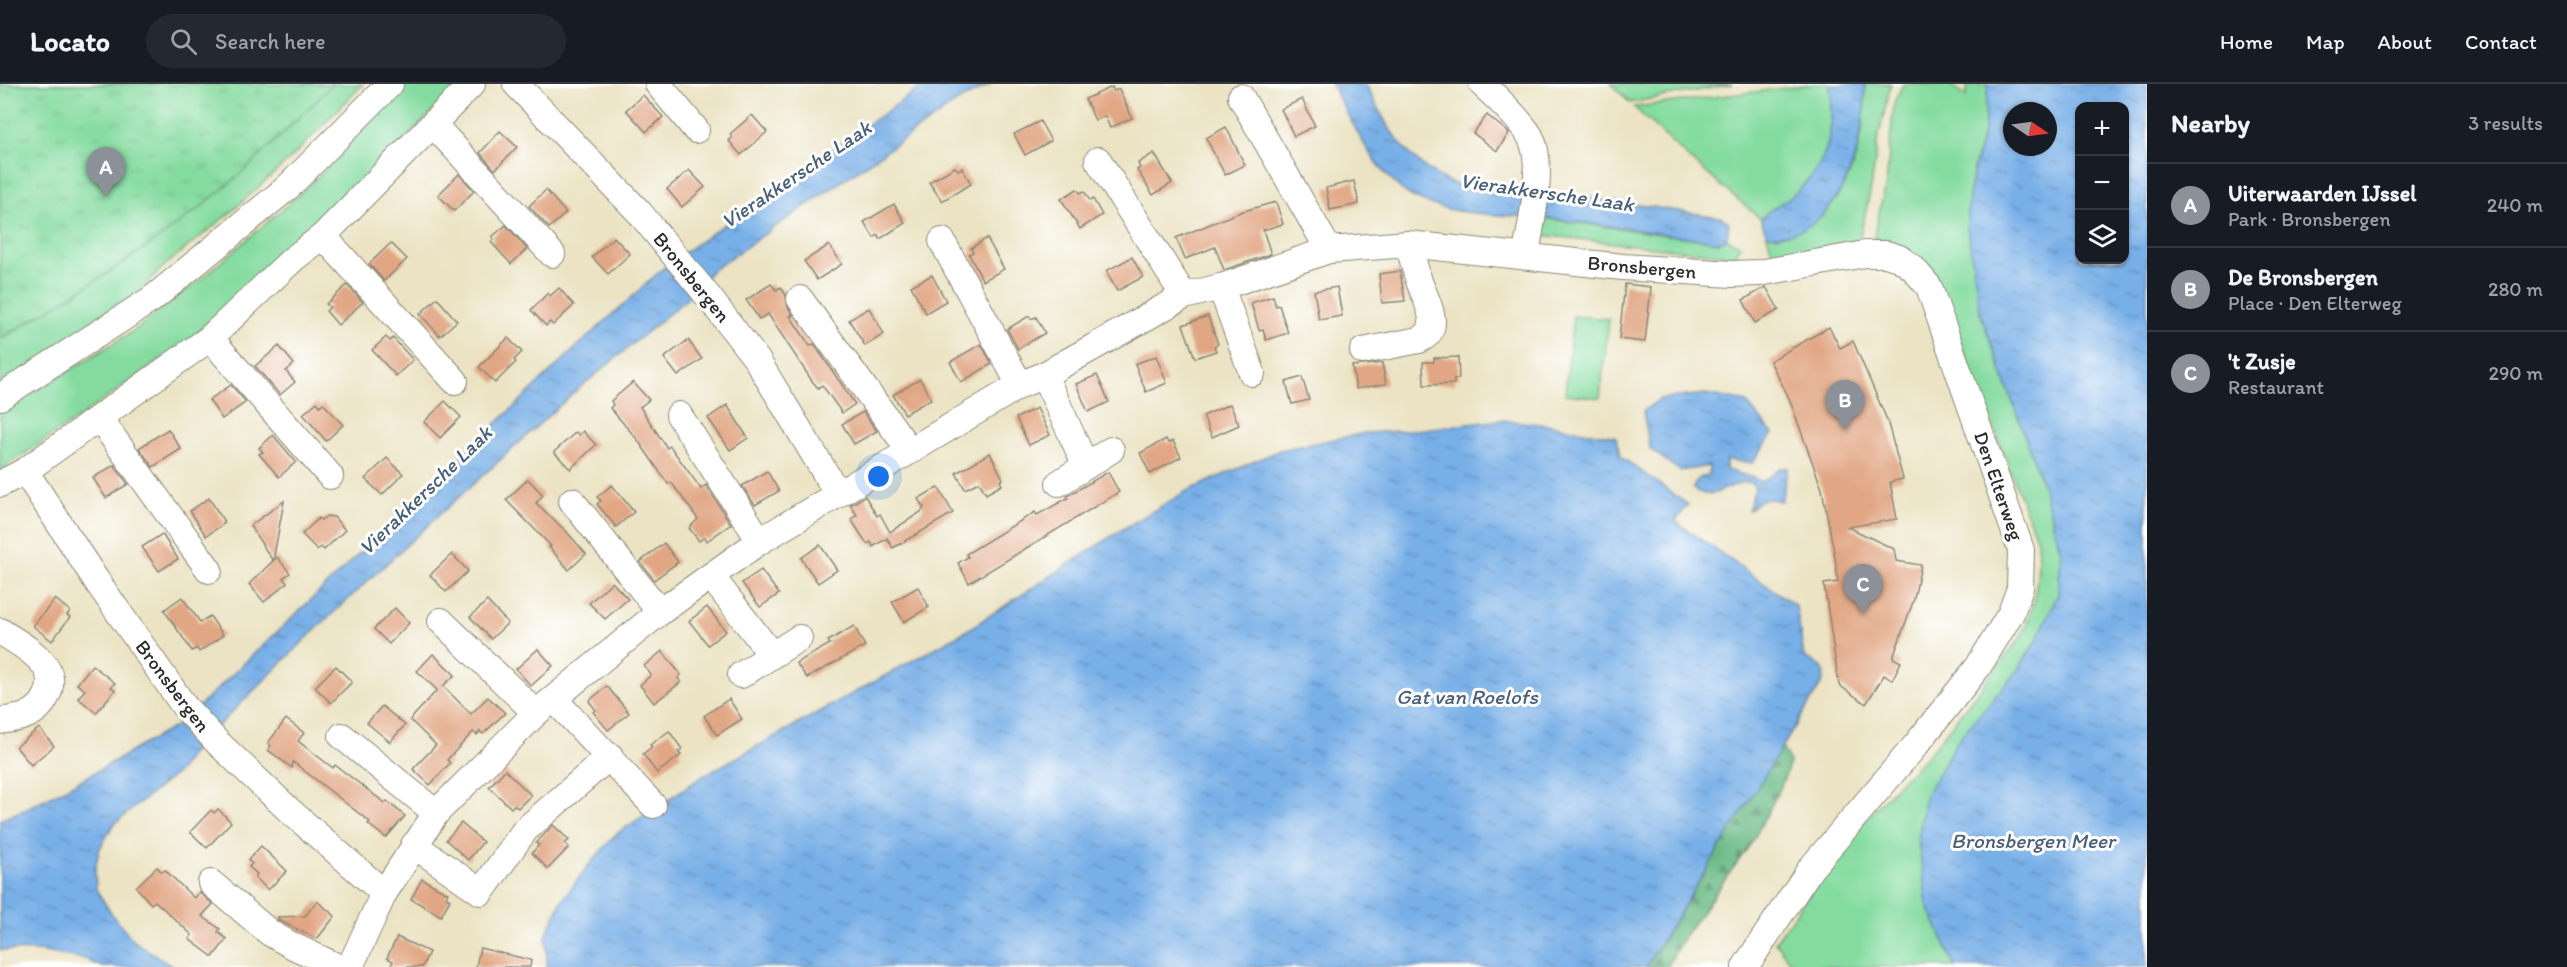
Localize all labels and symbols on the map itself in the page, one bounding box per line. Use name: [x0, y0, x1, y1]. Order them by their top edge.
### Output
north arrow: [2003, 102, 2057, 156]
water label: Vierakkersche Laak: [716, 114, 877, 233]
pin: A: [86, 147, 126, 197]
water label: Vierakkersche Laak: [1458, 167, 1637, 217]
street label: Bronsbergen: [648, 227, 736, 327]
street label: Bronsbergen: [1586, 250, 1698, 284]
pin: B: [1826, 380, 1864, 430]
water label: Vierakkersche Laak: [353, 419, 498, 560]
street label: Den Elterweg: [1969, 428, 2029, 544]
your location: [864, 462, 893, 491]
pin: C: [1844, 564, 1882, 614]
street label: Bronsbergen: [130, 635, 216, 737]
water label: Gat van Roelofs: [1396, 684, 1539, 709]
water label: Bronsbergen Meer: [1951, 828, 2117, 853]

